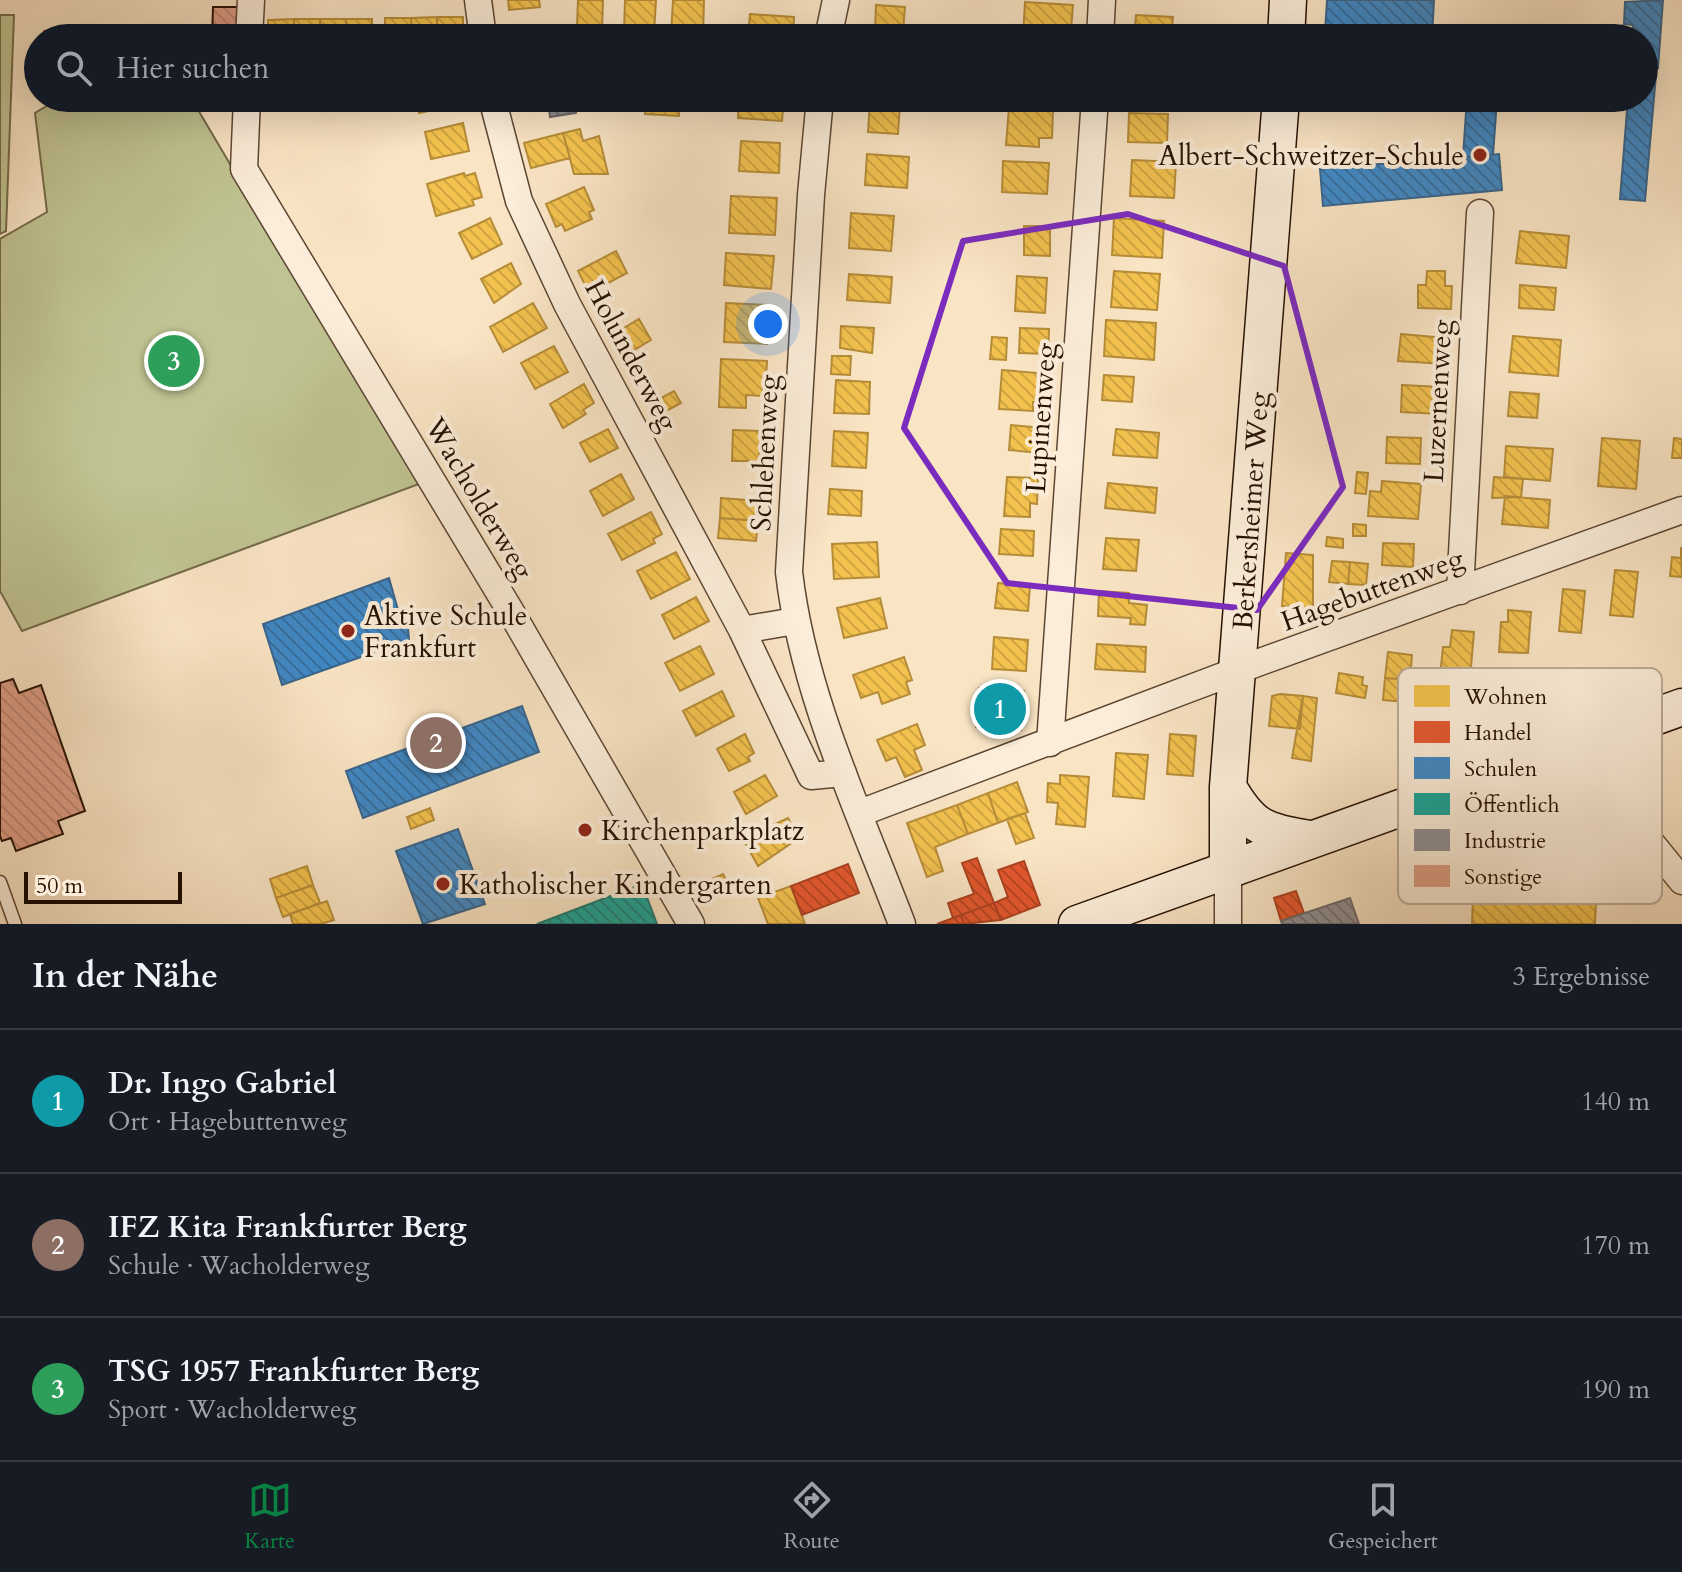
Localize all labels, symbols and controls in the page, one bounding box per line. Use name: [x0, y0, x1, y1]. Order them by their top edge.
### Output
search box: [24, 24, 1658, 112]
icon: search: [52, 46, 96, 90]
text: Hier suchen: [116, 48, 269, 89]
place label: Albert-Schweitzer-Schule: [1158, 137, 1464, 175]
marker: Albert-Schweitzer-Schule: [1471, 146, 1489, 164]
street label: Holunderweg: [575, 273, 687, 438]
your location: [748, 304, 788, 344]
street label: Luzernenweg: [1415, 318, 1461, 484]
pin: 3: [148, 331, 200, 391]
street label: Lupinenweg: [1017, 341, 1065, 494]
street label: Schlehenweg: [742, 373, 788, 532]
street label: Berkersheimer Weg: [1224, 390, 1278, 631]
street label: Wacholderweg: [415, 410, 542, 587]
street label: Hagebuttenweg: [1276, 539, 1469, 641]
place label: Aktive Schule Frankfurt: [364, 597, 527, 667]
marker: Aktive Schule Frankfurt: [339, 622, 357, 640]
legend: [1398, 668, 1662, 904]
pin: 1: [974, 679, 1026, 739]
text: Wohnen: [1463, 682, 1548, 712]
pin: 2: [410, 713, 462, 773]
text: Handel: [1464, 718, 1532, 748]
text: Schulen: [1464, 754, 1538, 784]
text: Öffentlich: [1464, 790, 1560, 820]
place label: Kirchenparkplatz: [601, 812, 805, 850]
marker: Kirchenparkplatz: [576, 821, 594, 839]
text: Industrie: [1464, 826, 1546, 856]
text: Sonstige: [1464, 862, 1542, 892]
place label: Katholischer Kindergarten: [459, 866, 772, 904]
scale bar: [24, 868, 182, 904]
text: 50 m: [36, 871, 83, 901]
marker: Katholischer Kindergarten: [434, 875, 452, 893]
text: In der Nähe: [32, 953, 218, 999]
text: 3 Ergebnisse: [1513, 959, 1650, 994]
text: Dr. Ingo Gabriel: [108, 1063, 337, 1104]
text: 1: [51, 1084, 65, 1119]
text: 140 m: [1581, 1084, 1650, 1119]
text: Ort · Hagebuttenweg: [108, 1104, 347, 1139]
text: IFZ Kita Frankfurter Berg: [108, 1207, 467, 1248]
text: 2: [51, 1228, 65, 1263]
text: 170 m: [1581, 1228, 1650, 1263]
text: Schule · Wacholderweg: [108, 1248, 370, 1283]
text: TSG 1957 Frankfurter Berg: [108, 1351, 479, 1392]
text: 3: [51, 1372, 65, 1407]
text: 190 m: [1581, 1372, 1650, 1407]
text: Sport · Wacholderweg: [108, 1392, 356, 1427]
tab: Karte: [244, 1478, 295, 1556]
tab: Route: [783, 1478, 840, 1556]
tab: Gespeichert: [1328, 1478, 1438, 1556]

